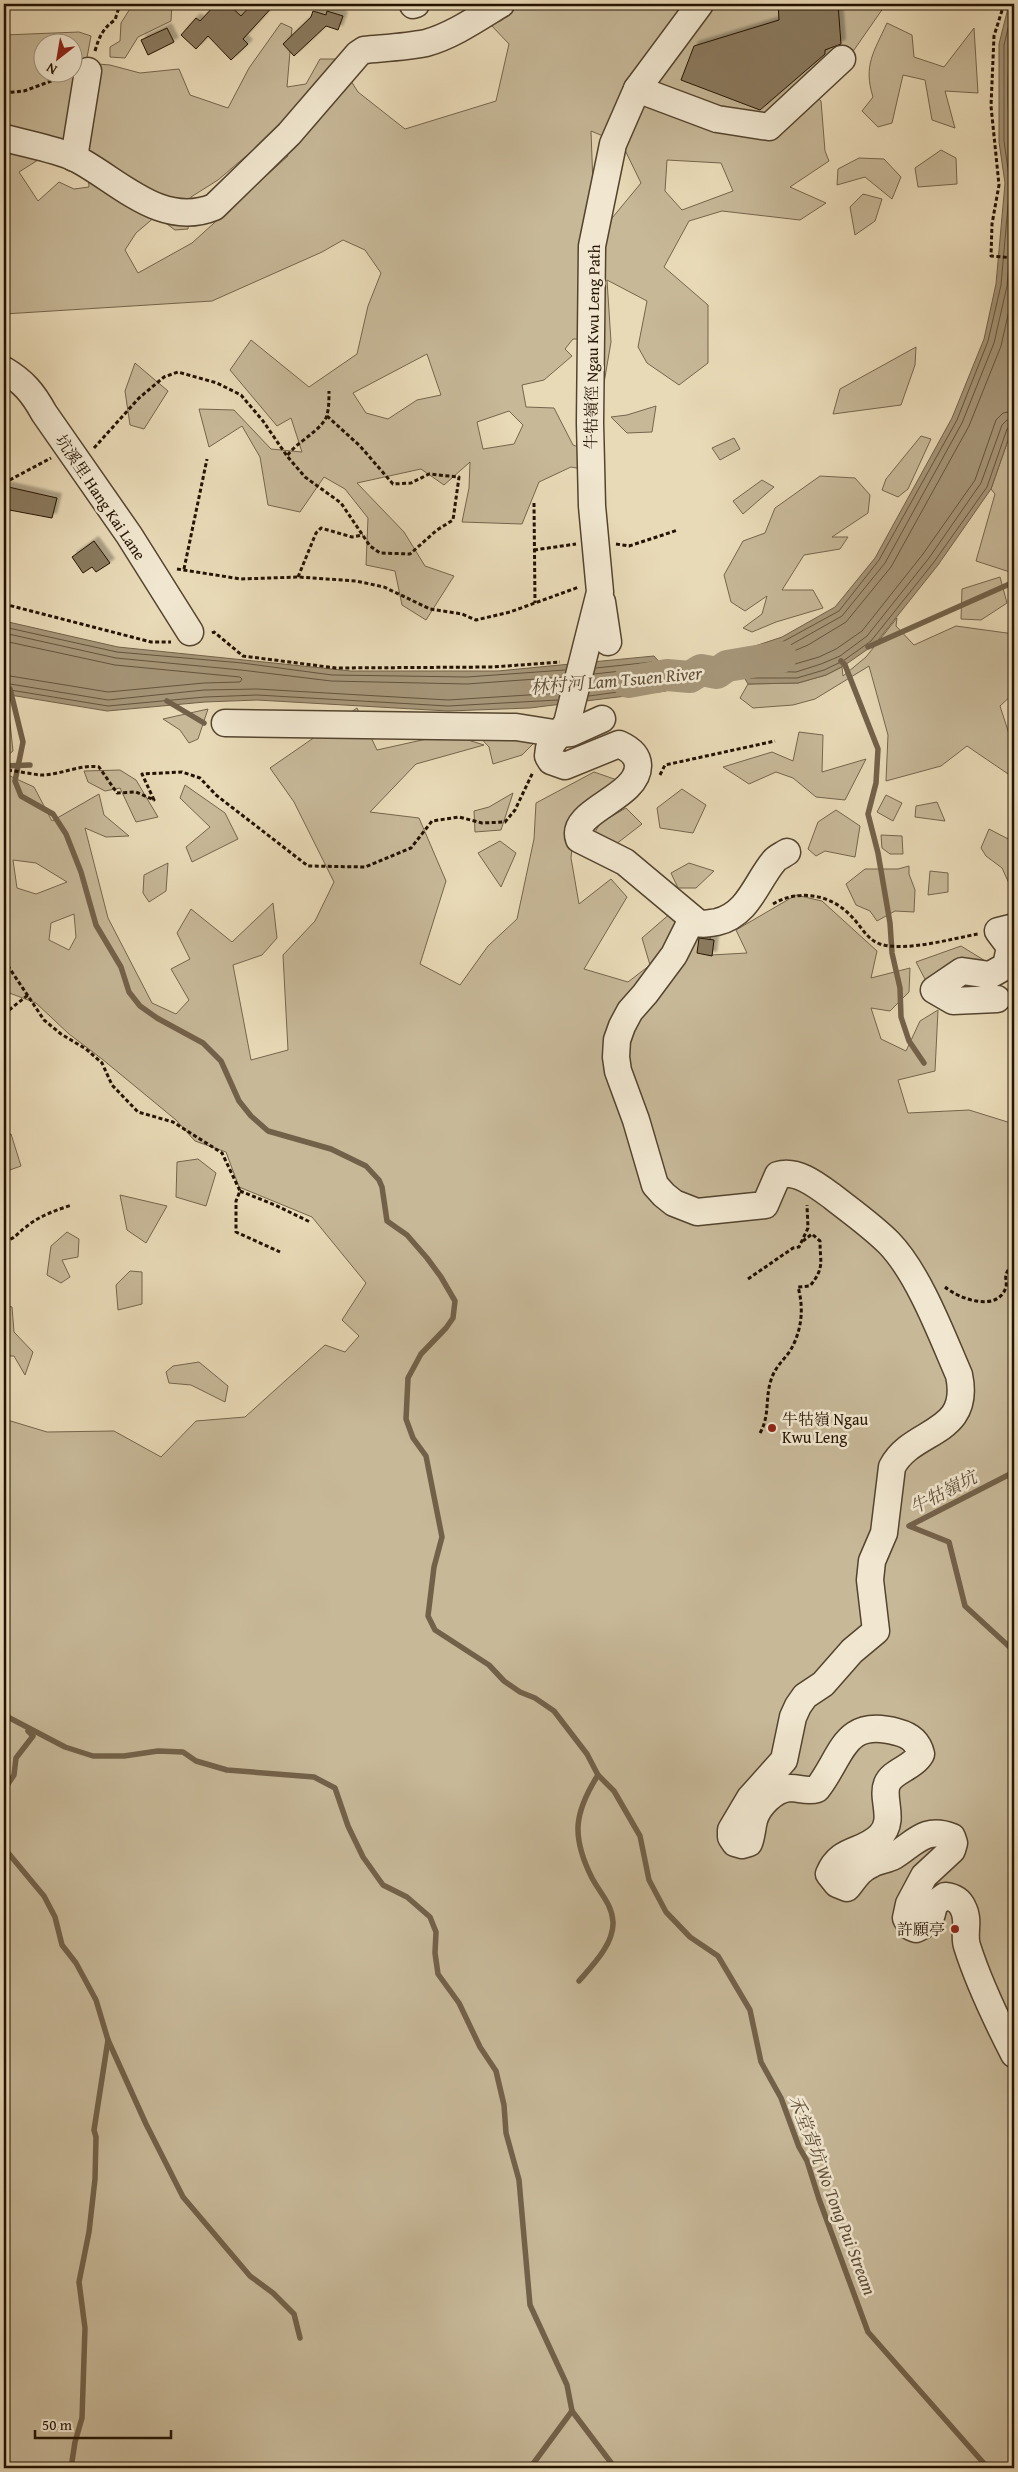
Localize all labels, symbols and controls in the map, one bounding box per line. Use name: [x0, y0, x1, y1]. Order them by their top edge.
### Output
north arrow: [32, 32, 82, 82]
text: N: [42, 58, 60, 80]
street label: 牛牯嶺徑 Ngau Kwu Leng Path: [578, 244, 606, 450]
street label: 坑溪里 Hang Kai Lane: [50, 429, 152, 565]
water label: 林村河 Lam Tsuen River: [529, 659, 704, 701]
place label: 牛牯嶺 Ngau Kwu Leng: [782, 1407, 869, 1449]
marker: 牛牯嶺 Ngau Kwu Leng: [766, 1422, 778, 1434]
water label: 牛牯嶺坑: [905, 1462, 984, 1520]
place label: 許願亭: [897, 1917, 945, 1941]
marker: 許願亭: [949, 1923, 961, 1935]
water label: 禾堂背坑 Wo Tong Pui Stream: [782, 2091, 884, 2299]
scale bar: [35, 2407, 171, 2439]
text: 50 m: [42, 2414, 73, 2435]

